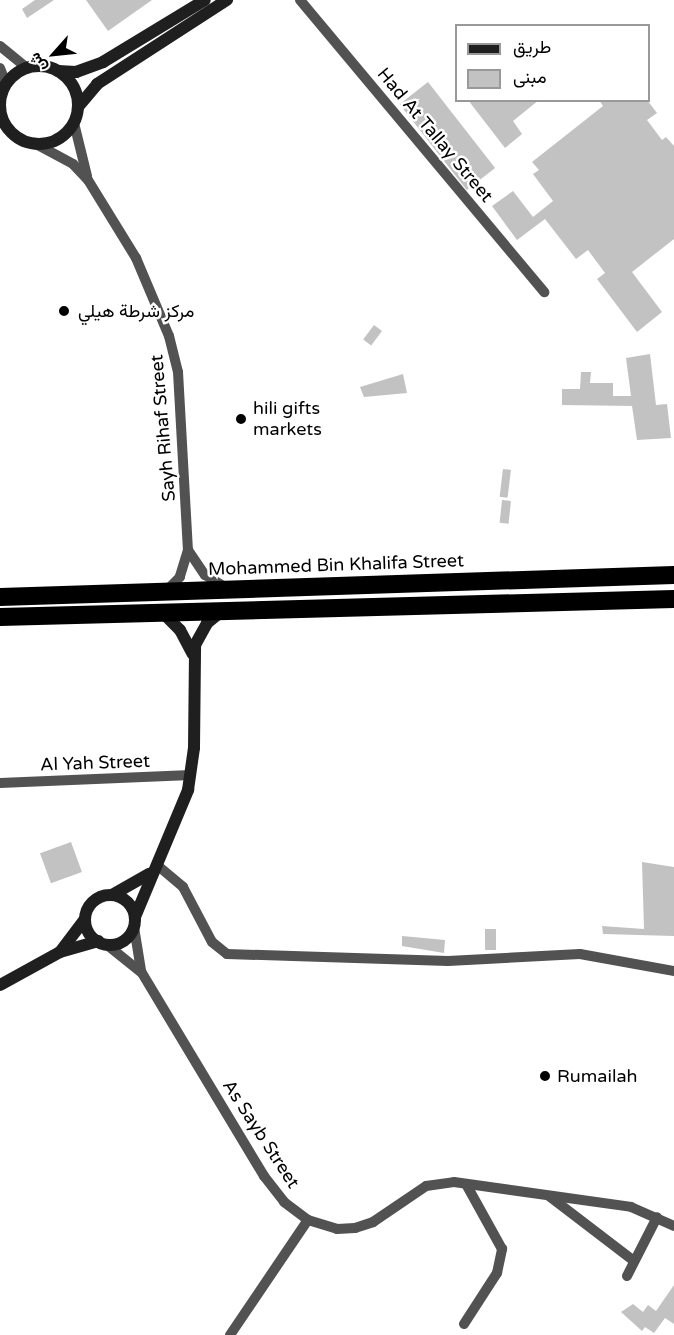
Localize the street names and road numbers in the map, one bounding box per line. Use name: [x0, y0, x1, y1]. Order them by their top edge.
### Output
street label: Had At Tallay Street: [373, 63, 497, 207]
street label: Sayh Rihaf Street: [146, 354, 180, 502]
street label: Mohammed Bin Khalifa Street: [208, 550, 464, 580]
street label: Al Yah Street: [40, 750, 150, 776]
street label: As Sayb Street: [218, 1076, 304, 1192]

